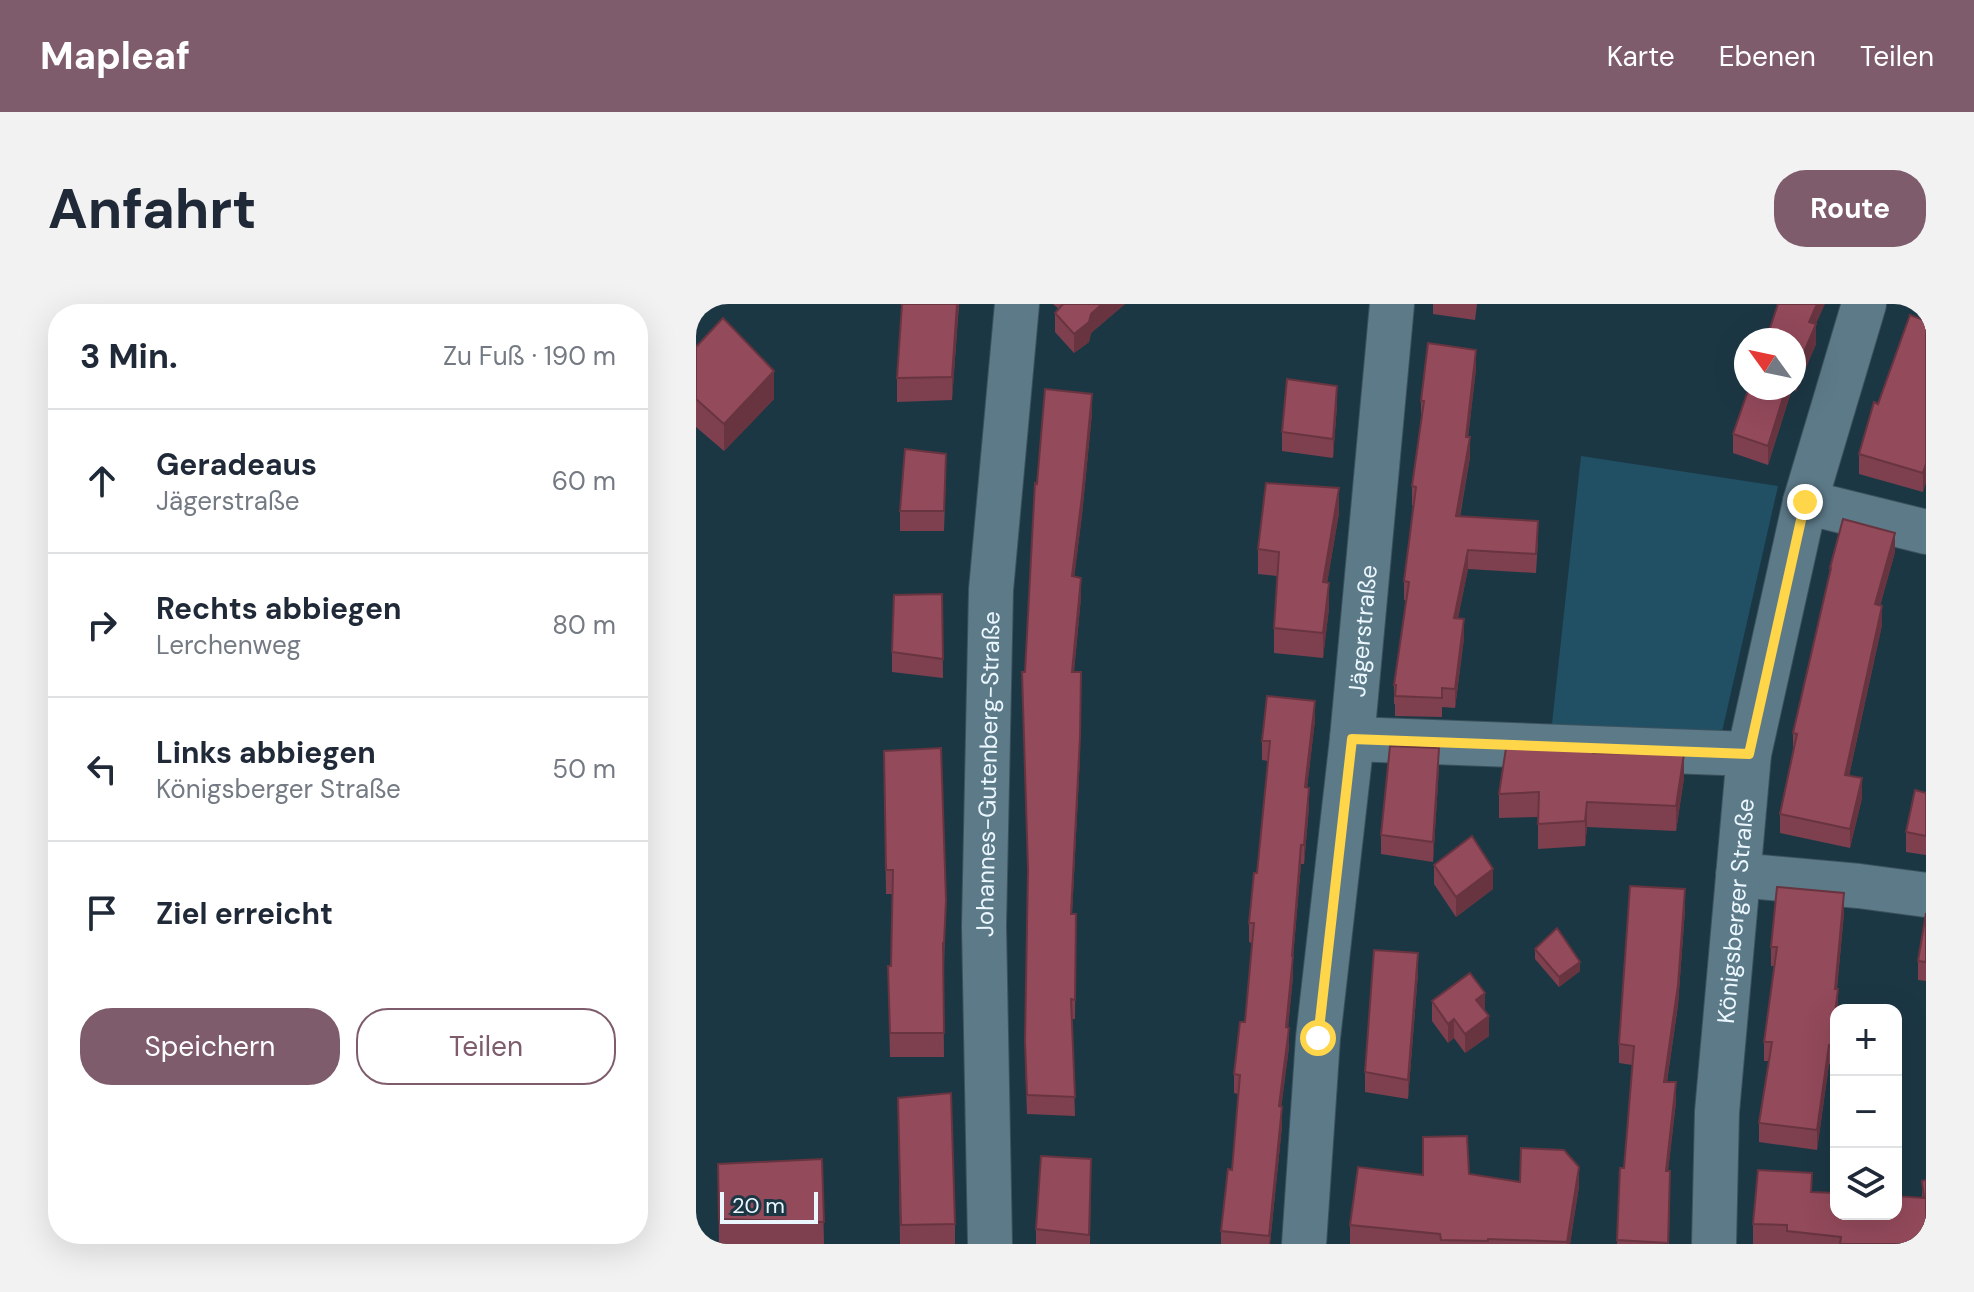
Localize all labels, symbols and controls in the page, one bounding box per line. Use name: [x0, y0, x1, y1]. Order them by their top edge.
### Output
text: Mapleaf: [40, 31, 190, 81]
text: Karte: [1607, 38, 1675, 75]
text: Ebenen: [1719, 38, 1816, 75]
text: Teilen: [1860, 38, 1934, 75]
button: Route: [1774, 170, 1926, 247]
text: Anfahrt: [48, 172, 257, 245]
north arrow: [1734, 328, 1806, 400]
text: 3 Min.: [80, 334, 177, 379]
text: Zu Fuß · 190 m: [443, 339, 616, 373]
text: Geradeaus: [156, 445, 317, 484]
icon: ahead: [80, 459, 124, 503]
text: 60 m: [552, 464, 616, 498]
text: Jägerstraße: [156, 484, 300, 518]
route end: [1787, 484, 1823, 520]
street label: Jägerstraße: [1340, 563, 1383, 698]
text: Rechts abbiegen: [156, 589, 401, 628]
icon: right: [80, 603, 124, 647]
text: 80 m: [552, 608, 616, 642]
street label: Johannes-Gutenberg-Straße: [968, 611, 1006, 937]
text: Lerchenweg: [156, 628, 301, 662]
text: Links abbiegen: [156, 733, 376, 772]
icon: left: [80, 747, 124, 791]
text: 50 m: [552, 752, 616, 786]
text: Königsberger Straße: [156, 772, 401, 806]
street label: Königsberger Straße: [1709, 797, 1760, 1025]
icon: arrive: [80, 891, 124, 935]
text: Ziel erreicht: [156, 894, 333, 933]
map controls: [1830, 1004, 1902, 1220]
button: +: [1830, 1004, 1902, 1076]
button: Speichern: [80, 1008, 340, 1085]
button: Teilen: [356, 1008, 616, 1085]
route start: [1300, 1020, 1336, 1056]
button: −: [1830, 1076, 1902, 1148]
button: layers: [1830, 1148, 1902, 1220]
scale bar: [720, 1188, 818, 1224]
text: 20 m: [732, 1191, 785, 1220]

